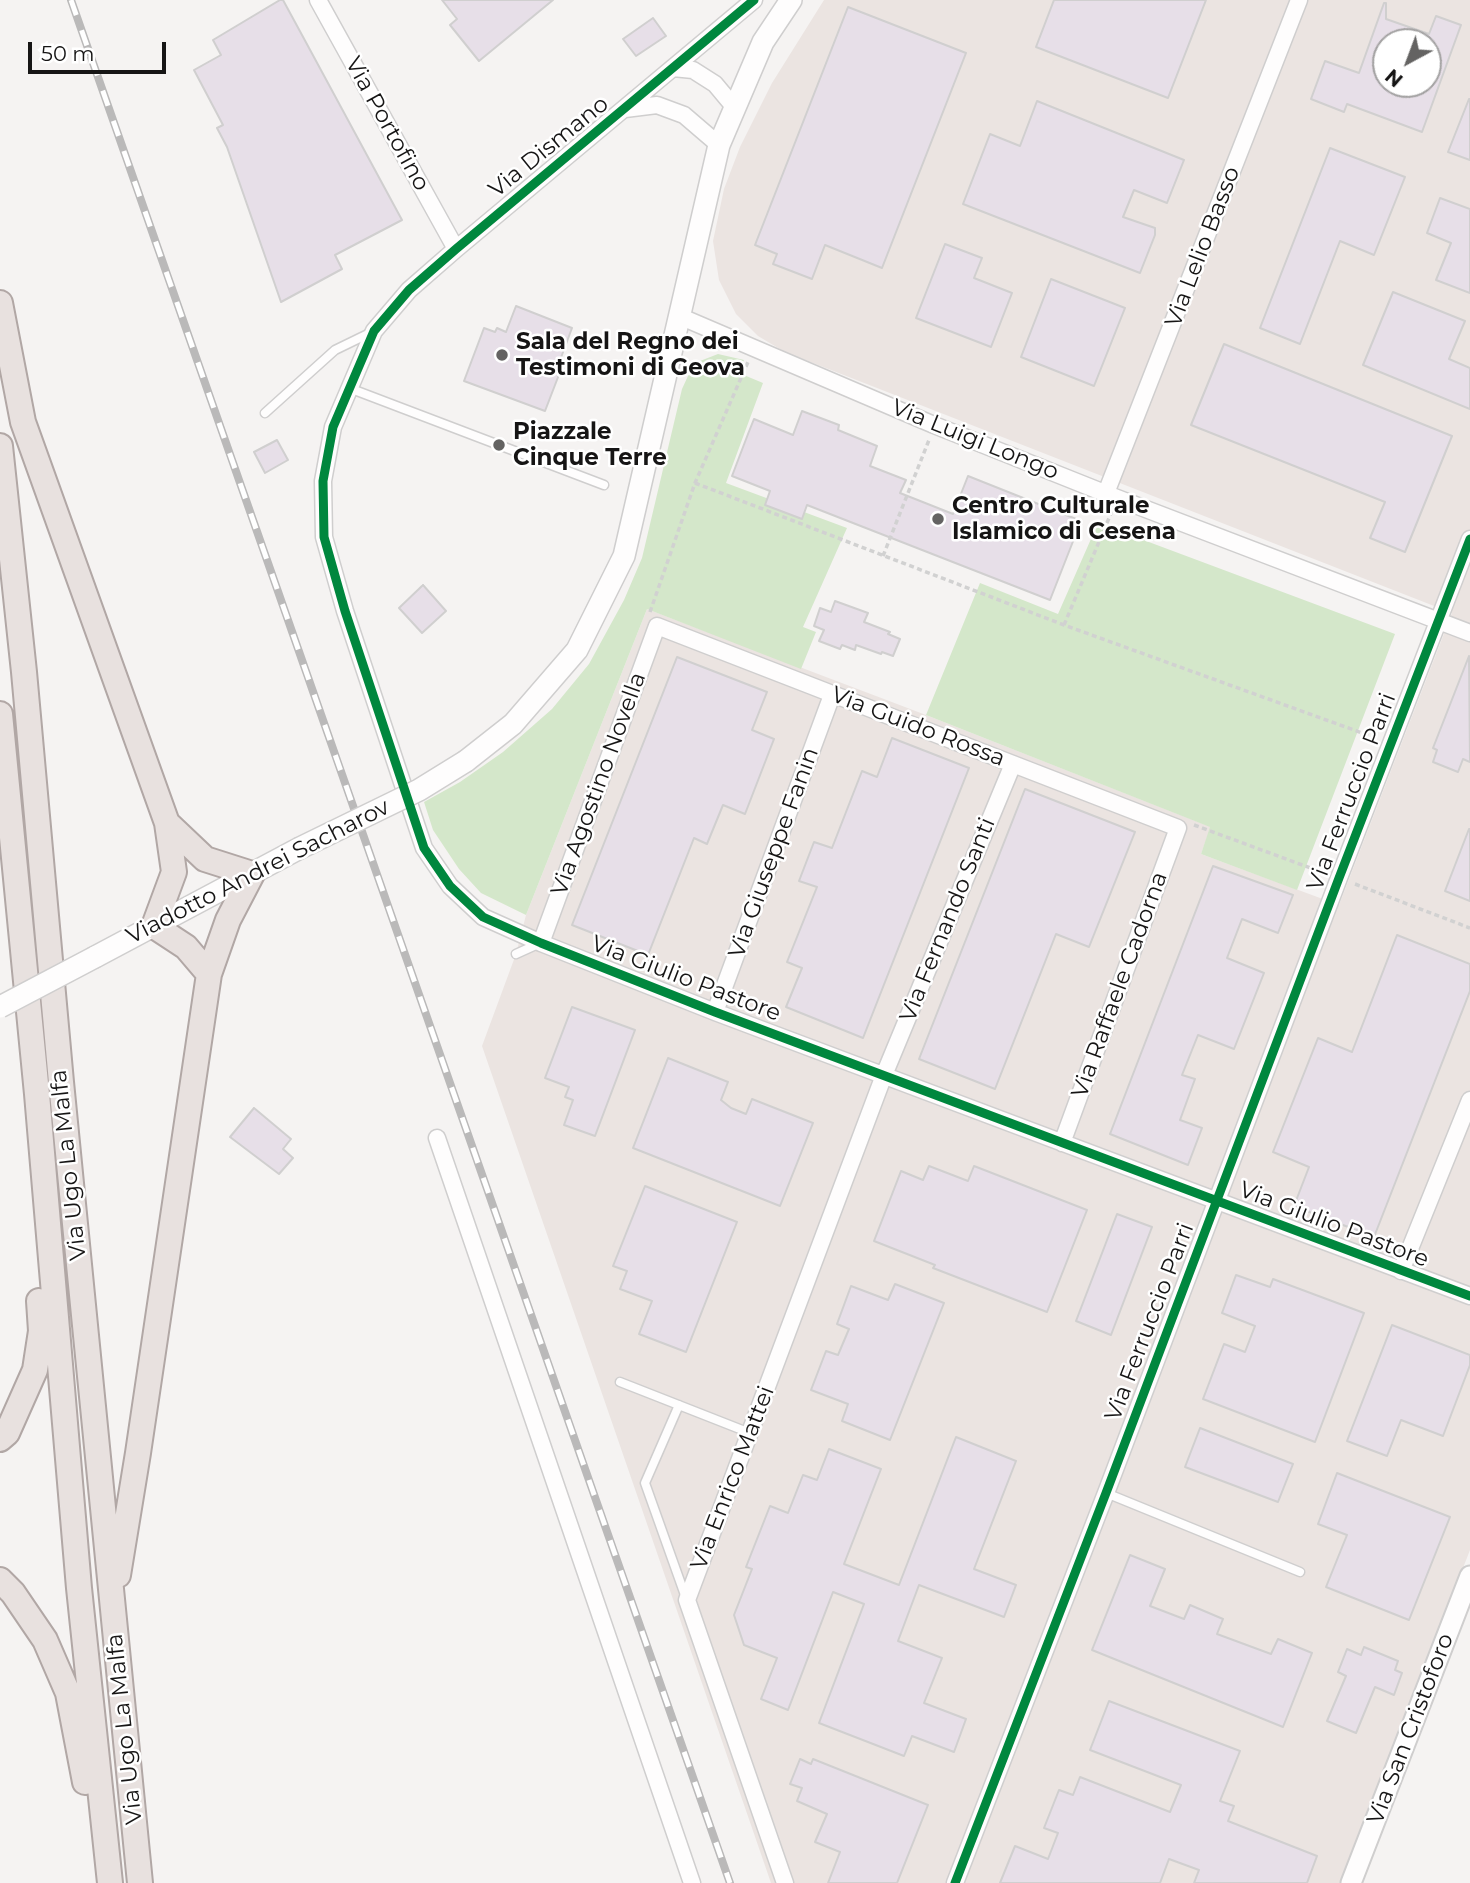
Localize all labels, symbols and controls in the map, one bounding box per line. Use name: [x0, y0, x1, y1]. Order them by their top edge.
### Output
scale bar: [32, 28, 170, 72]
north arrow: [1372, 28, 1442, 98]
text: 50 m: [41, 41, 95, 66]
street label: Via Portofino: [339, 52, 435, 196]
text: N: [1381, 64, 1408, 91]
street label: Via Dismano: [484, 90, 614, 204]
street label: Via Lelio Basso: [1160, 163, 1246, 331]
place label: Sala del Regno dei Testimoni di Geova: [516, 328, 745, 382]
marker: Sala del Regno dei Testimoni di Geova: [494, 347, 510, 363]
street label: Via Luigi Longo: [887, 394, 1063, 486]
place label: Piazzale Cinque Terre: [513, 418, 667, 472]
marker: Piazzale Cinque Terre: [491, 437, 507, 453]
place label: Centro Culturale Islamico di Cesena: [952, 492, 1176, 546]
marker: Centro Culturale Islamico di Cesena: [930, 511, 946, 527]
street label: Via Agostino Novella: [546, 669, 652, 899]
street label: Via Guido Rossa: [827, 681, 1009, 773]
street label: Via Ferruccio Parri: [1302, 689, 1402, 895]
street label: Via Giuseppe Fanin: [723, 744, 825, 962]
street label: Viadotto Andrei Sacharov: [122, 794, 394, 950]
street label: Via Fernando Santi: [894, 814, 1002, 1026]
street label: Via Raffaele Cadorna: [1066, 868, 1174, 1102]
street label: Via Giulio Pastore: [587, 930, 785, 1028]
street label: Via Ugo La Malfa: [45, 1068, 93, 1262]
street label: Via Giulio Pastore: [1235, 1176, 1433, 1274]
street label: Via Ferruccio Parri: [1100, 1219, 1200, 1425]
street label: Via Enrico Mattei: [685, 1382, 781, 1574]
street label: Via San Cristoforo: [1362, 1630, 1460, 1828]
street label: Via Ugo La Malfa: [101, 1632, 149, 1826]

